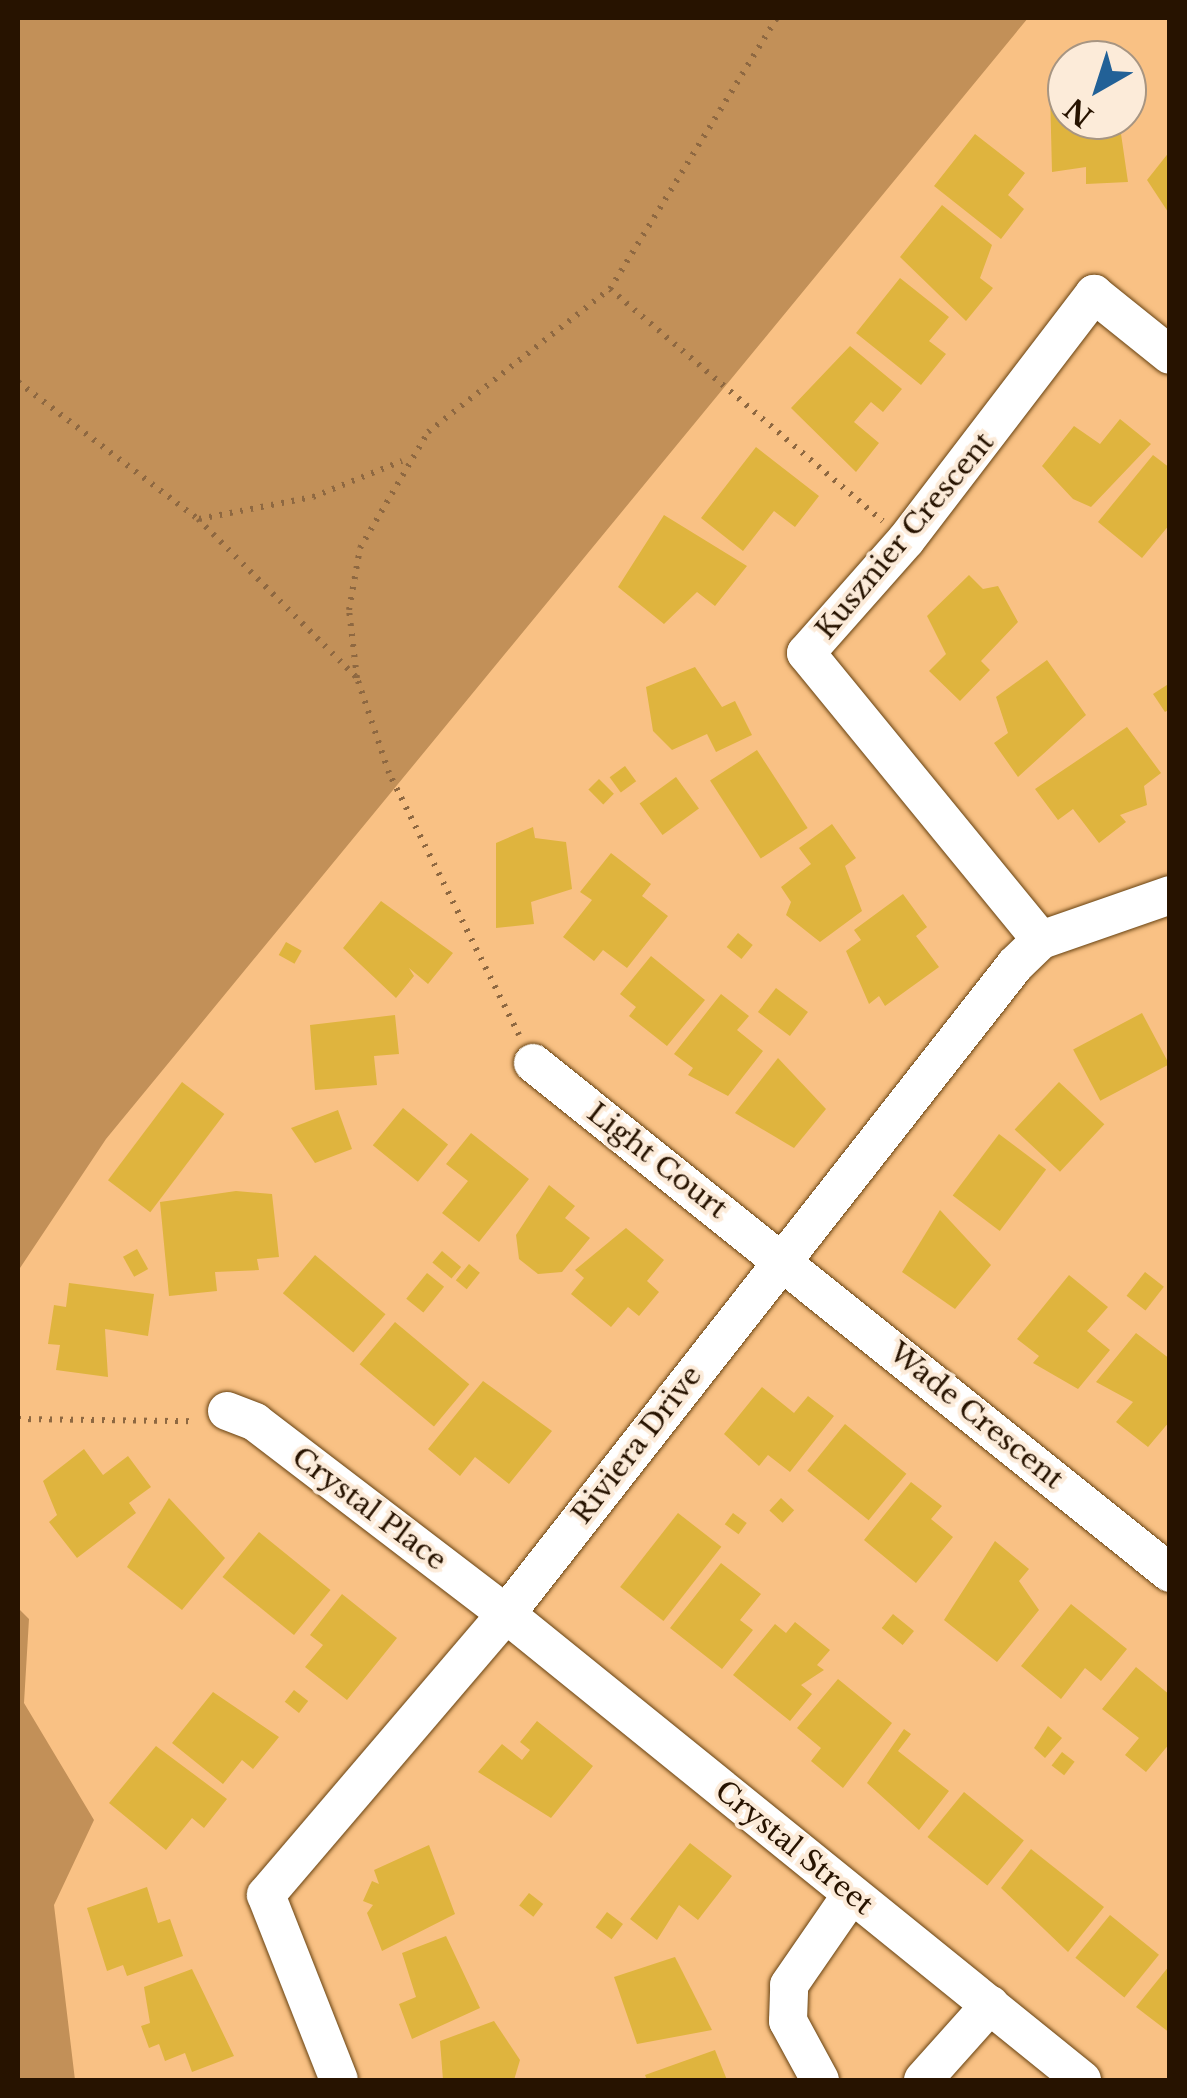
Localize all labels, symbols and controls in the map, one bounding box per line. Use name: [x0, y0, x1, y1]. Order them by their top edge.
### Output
north arrow: [1047, 40, 1147, 140]
text: N: [1058, 90, 1100, 134]
street label: Kusznier Crescent: [809, 426, 1001, 646]
street label: Light Court: [580, 1096, 734, 1226]
street label: Wade Crescent: [882, 1336, 1070, 1496]
street label: Riviera Drive: [565, 1359, 709, 1531]
street label: Crystal Place: [285, 1440, 453, 1578]
street label: Crystal Street: [708, 1774, 880, 1922]

